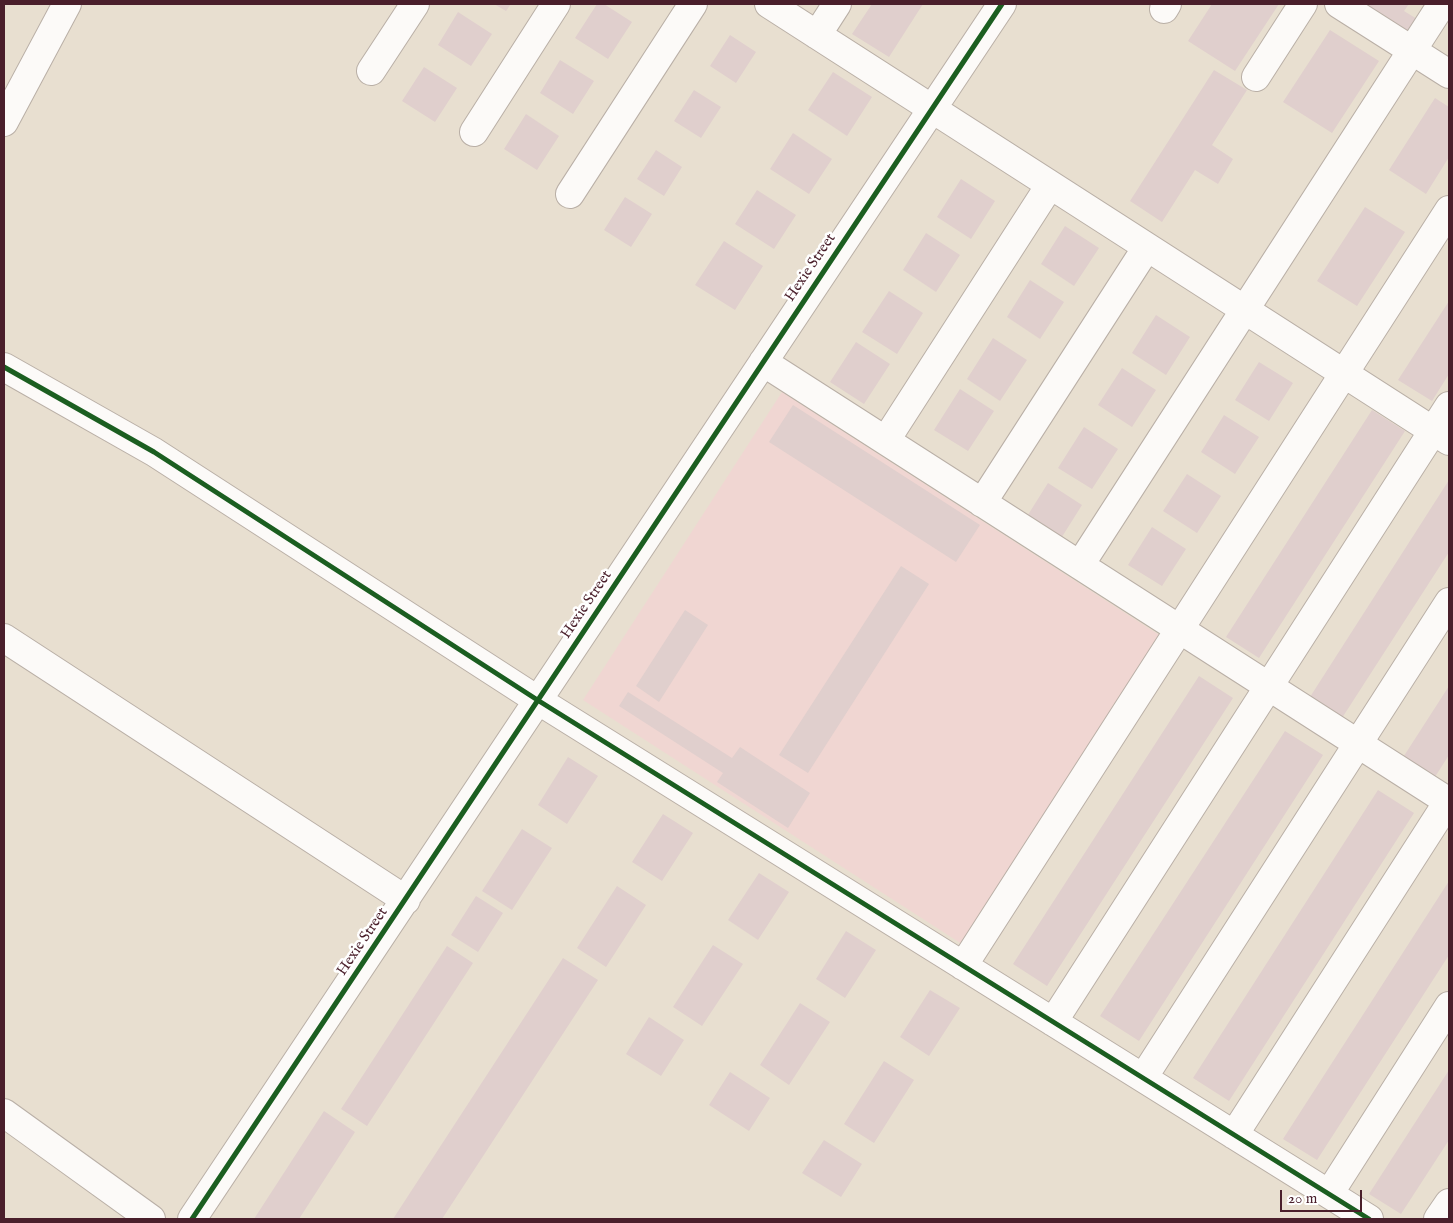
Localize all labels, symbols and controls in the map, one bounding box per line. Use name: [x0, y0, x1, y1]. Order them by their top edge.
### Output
street label: Hexie Street: [782, 231, 840, 305]
street label: Hexie Street: [558, 568, 616, 642]
street label: Hexie Street: [334, 905, 392, 979]
scale bar: [1283, 1180, 1366, 1212]
text: 20 m: [1288, 1189, 1317, 1208]

